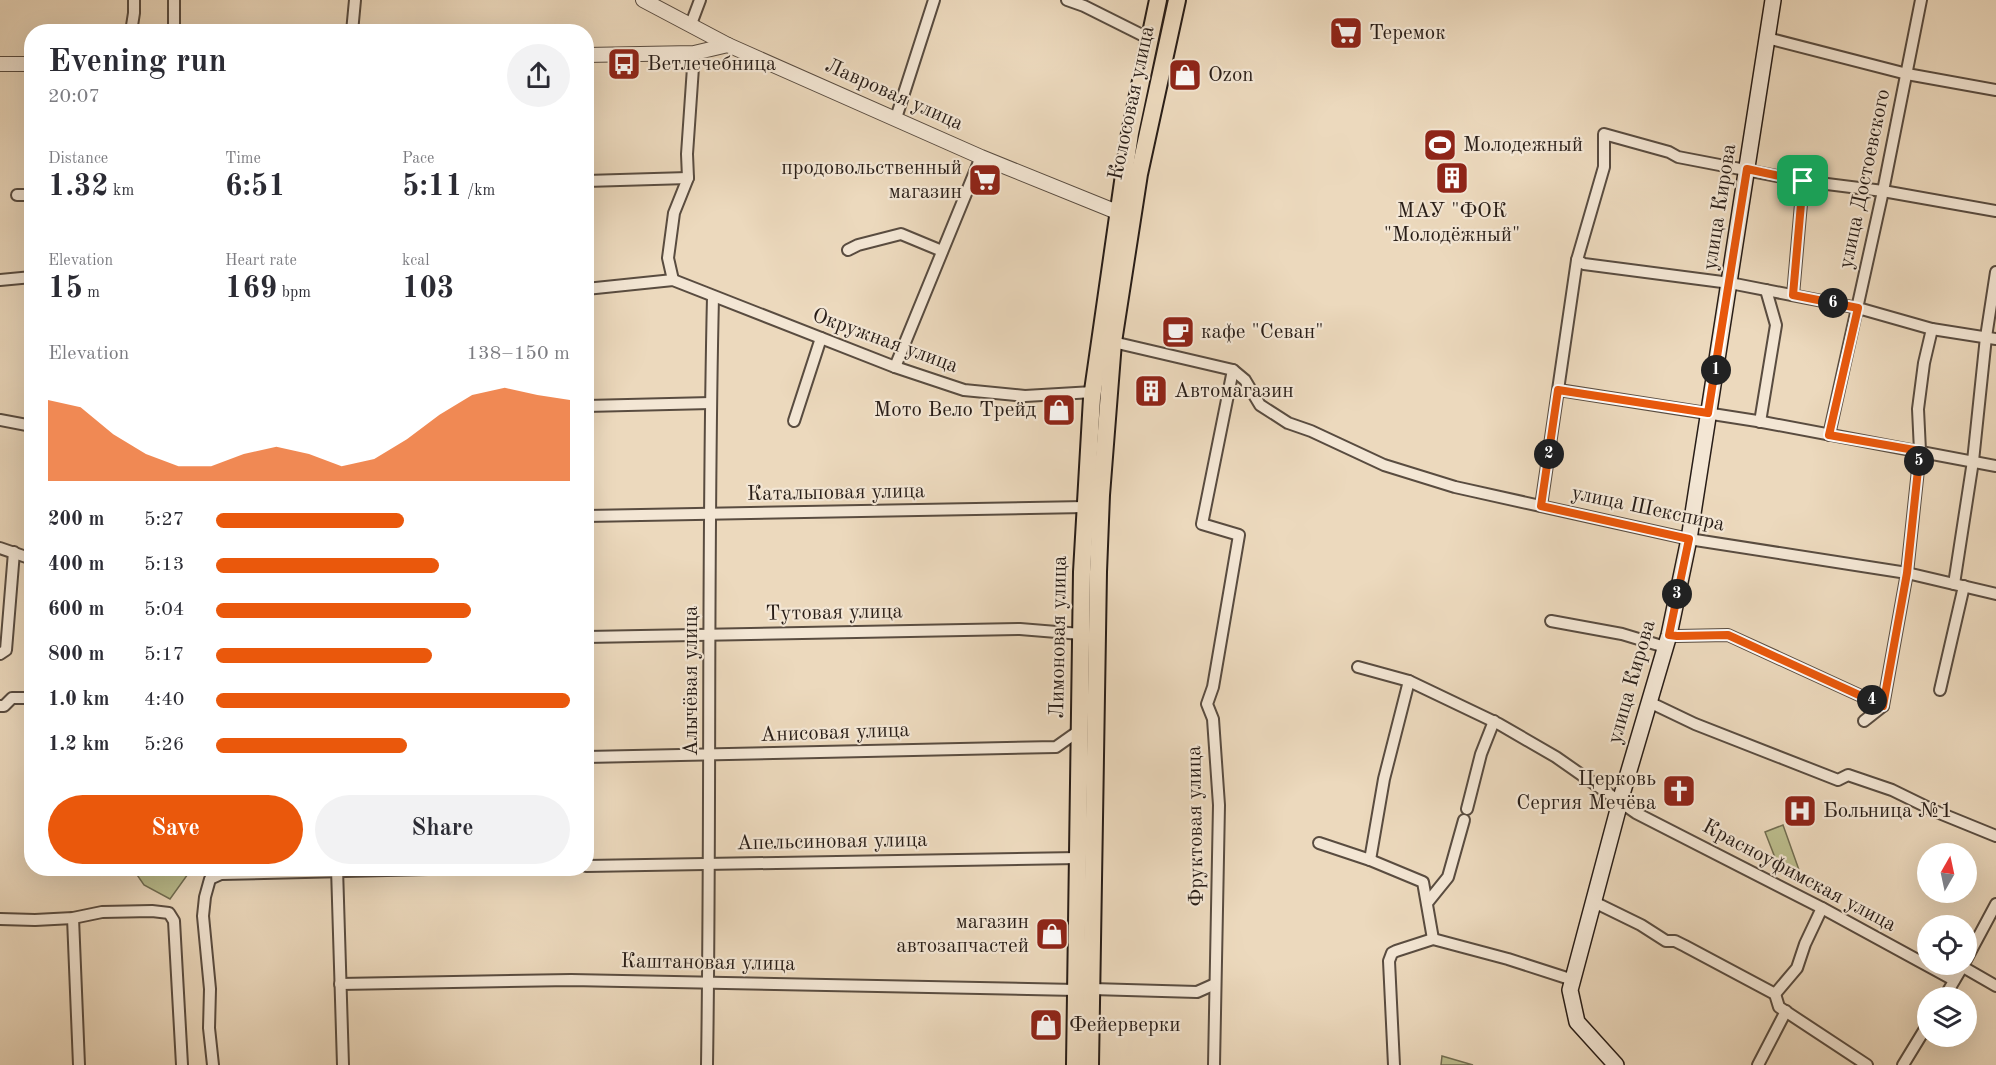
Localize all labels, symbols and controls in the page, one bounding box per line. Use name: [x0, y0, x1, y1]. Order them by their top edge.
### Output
supermarket icon: Теремок: [1328, 15, 1364, 51]
place label: Теремок: [1369, 23, 1446, 44]
street label: Колосовая улица: [1105, 24, 1159, 182]
button: share: [507, 44, 570, 107]
text: Evening run: [48, 46, 227, 79]
bus stop icon: Ветлечебница: [606, 46, 642, 82]
place label: Ветлечебница: [647, 54, 776, 75]
street label: Лавровая улица: [822, 55, 966, 135]
shop icon: Ozon: [1167, 57, 1203, 93]
place label: Ozon: [1208, 65, 1254, 86]
text: 20:07: [48, 87, 100, 107]
street label: улица Достоевского: [1836, 87, 1894, 271]
sports icon: Молодежный: [1422, 127, 1458, 163]
place label: Молодежный: [1463, 135, 1583, 156]
street label: улица Кирова: [1700, 142, 1740, 272]
text: Distance: [48, 151, 108, 167]
text: Time: [225, 151, 261, 167]
text: Pace: [402, 151, 434, 167]
pin: [1777, 155, 1828, 206]
place label: продовольственный магазин: [781, 158, 962, 203]
building icon: МАУ "ФОК "Молодёжный": [1434, 160, 1470, 196]
supermarket icon: продовольственный магазин: [967, 162, 1003, 198]
icon: arrive: [1786, 164, 1819, 197]
text: 1.32: [48, 172, 109, 202]
text: 6:51: [225, 172, 286, 202]
text: 5:11: [402, 172, 463, 202]
text: km: [109, 183, 134, 199]
text: /km: [463, 183, 495, 199]
place label: МАУ "ФОК "Молодёжный": [1384, 201, 1520, 246]
text: Elevation: [48, 253, 113, 269]
text: Heart rate: [225, 253, 297, 269]
text: kcal: [402, 253, 430, 269]
text: 15: [48, 274, 83, 304]
text: 169: [225, 274, 277, 304]
text: 103: [402, 274, 454, 304]
text: m: [83, 285, 100, 301]
text: bpm: [277, 285, 311, 301]
pin: 6: [1818, 288, 1848, 318]
text: 6: [1828, 295, 1838, 311]
street label: Окружная улица: [809, 305, 961, 377]
cafe icon: кафе "Севан": [1160, 314, 1196, 350]
place label: кафе "Севан": [1201, 322, 1324, 343]
text: Elevation: [48, 344, 129, 364]
text: 138–150 m: [467, 344, 570, 364]
pin: 1: [1701, 355, 1731, 385]
text: 1: [1711, 362, 1721, 378]
building icon: Автомагазин: [1133, 373, 1169, 409]
place label: Автомагазин: [1174, 381, 1294, 402]
shop icon: Мото Вело Трейд: [1041, 392, 1077, 428]
place label: Мото Вело Трейд: [874, 400, 1037, 421]
pin: 2: [1534, 439, 1564, 469]
text: 2: [1544, 446, 1554, 462]
pin: 5: [1904, 446, 1934, 476]
text: 5: [1914, 453, 1924, 469]
street label: Катальповая улица: [747, 481, 925, 505]
street label: улица Шекспира: [1569, 482, 1727, 536]
text: 200 m: [48, 510, 104, 530]
text: 5:27: [144, 510, 184, 530]
text: 400 m: [48, 555, 104, 575]
text: 5:13: [144, 555, 184, 575]
street label: Лимоновая улица: [1047, 555, 1071, 719]
pin: 3: [1662, 579, 1692, 609]
text: 3: [1672, 586, 1682, 602]
text: 600 m: [48, 600, 104, 620]
text: 5:04: [144, 600, 184, 620]
street label: Тутовая улица: [765, 601, 903, 625]
street label: Алычёвая улица: [681, 606, 702, 756]
street label: улица Кирова: [1604, 618, 1660, 746]
text: 800 m: [48, 645, 104, 665]
text: 5:17: [144, 645, 184, 665]
pin: 4: [1857, 685, 1887, 715]
text: 1.0 km: [48, 690, 110, 710]
text: 4:40: [144, 690, 184, 710]
text: 4: [1867, 692, 1877, 708]
street label: Анисовая улица: [760, 720, 910, 746]
text: 1.2 km: [48, 735, 110, 755]
text: 5:26: [144, 735, 184, 755]
street label: Фруктовая улица: [1184, 745, 1208, 907]
place label: Церковь Сергия Мечёва: [1516, 769, 1656, 814]
church icon: Церковь Сергия Мечёва: [1661, 773, 1697, 809]
hospital icon: Больница №1: [1782, 793, 1818, 829]
button: Save: [48, 795, 303, 864]
button: Share: [315, 795, 570, 864]
place label: Больница №1: [1823, 801, 1953, 822]
street label: Красноуфимская улица: [1699, 816, 1899, 936]
street label: Апельсиновая улица: [736, 830, 928, 854]
north arrow: [1917, 843, 1977, 903]
map controls: [1917, 843, 1977, 1047]
place label: магазин автозапчастей: [896, 912, 1029, 957]
button: locate: [1917, 915, 1977, 975]
shop icon: магазин автозапчастей: [1034, 916, 1070, 952]
street label: Каштановая улица: [620, 951, 796, 975]
button: layers: [1917, 987, 1977, 1047]
shop icon: Фейерверки: [1028, 1007, 1064, 1043]
place label: Фейерверки: [1069, 1015, 1181, 1036]

